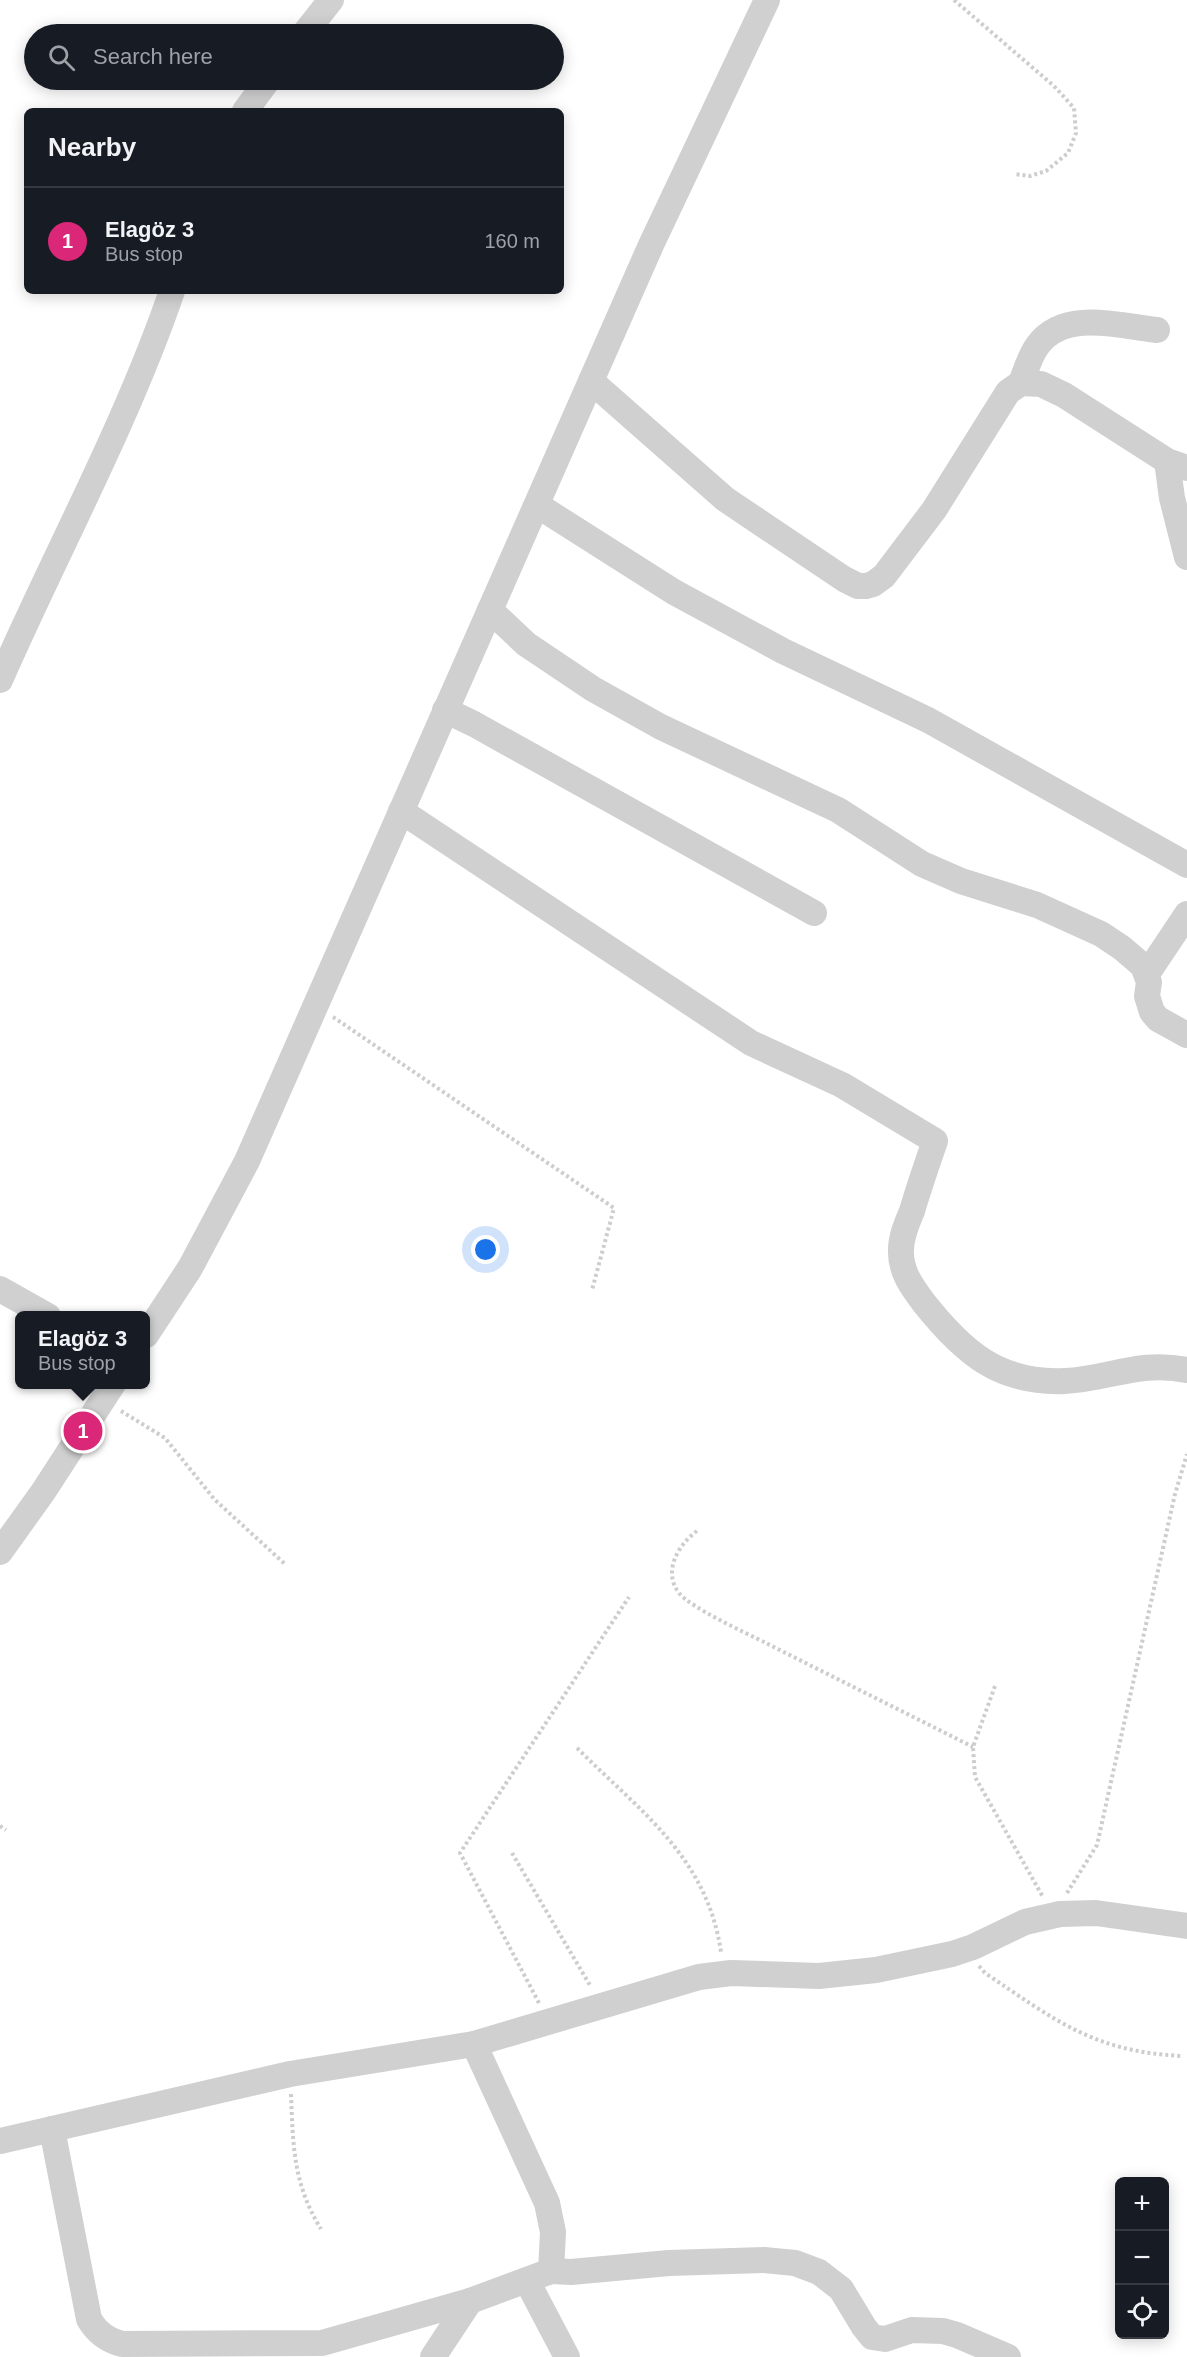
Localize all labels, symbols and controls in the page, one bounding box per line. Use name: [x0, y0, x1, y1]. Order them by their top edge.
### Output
search box: [24, 24, 564, 90]
icon: search: [45, 41, 78, 74]
text: Search here: [93, 44, 213, 69]
text: Nearby: [48, 132, 136, 162]
text: Elagöz 3: [105, 217, 194, 242]
text: 1: [62, 230, 73, 252]
text: 160 m: [484, 230, 540, 252]
text: Bus stop: [105, 243, 183, 265]
your location: [471, 1235, 500, 1264]
popup: [15, 1311, 150, 1389]
text: Elagöz 3: [38, 1326, 127, 1351]
text: Bus stop: [38, 1352, 116, 1374]
pin: 1: [64, 1408, 103, 1454]
map controls: [1115, 2177, 1169, 2339]
button: +: [1115, 2177, 1169, 2231]
button: −: [1115, 2231, 1169, 2285]
button: locate: [1115, 2285, 1169, 2339]

